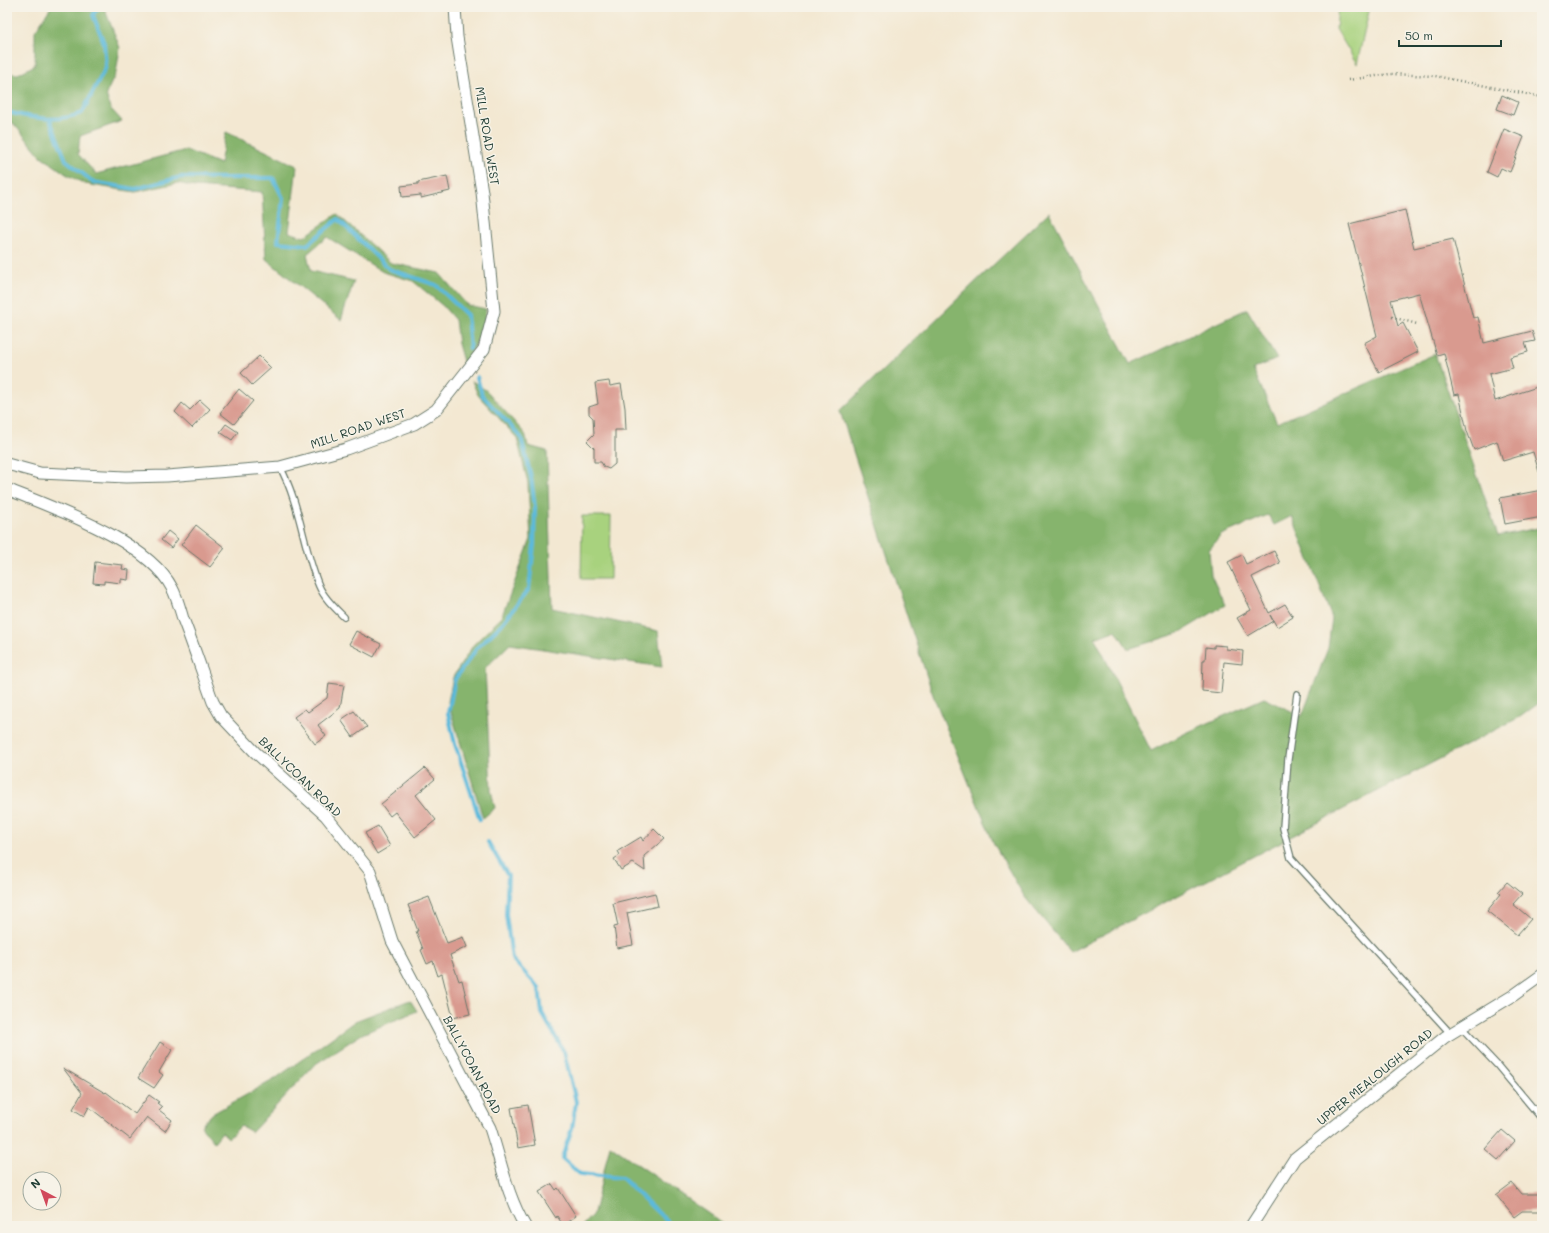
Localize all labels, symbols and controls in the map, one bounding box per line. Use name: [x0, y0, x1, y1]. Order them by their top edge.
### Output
scale bar: [1399, 22, 1501, 48]
text: 50 m: [1405, 27, 1433, 43]
street label: MILL ROAD WEST: [472, 85, 504, 187]
street label: MILL ROAD WEST: [308, 404, 408, 452]
street label: BALLYCOAN ROAD: [256, 733, 345, 820]
street label: BALLYCOAN ROAD: [440, 1013, 506, 1116]
street label: UPPER MEALOUGH ROAD: [1313, 1024, 1436, 1128]
north arrow: [22, 1171, 62, 1211]
text: N: [27, 1175, 43, 1191]

